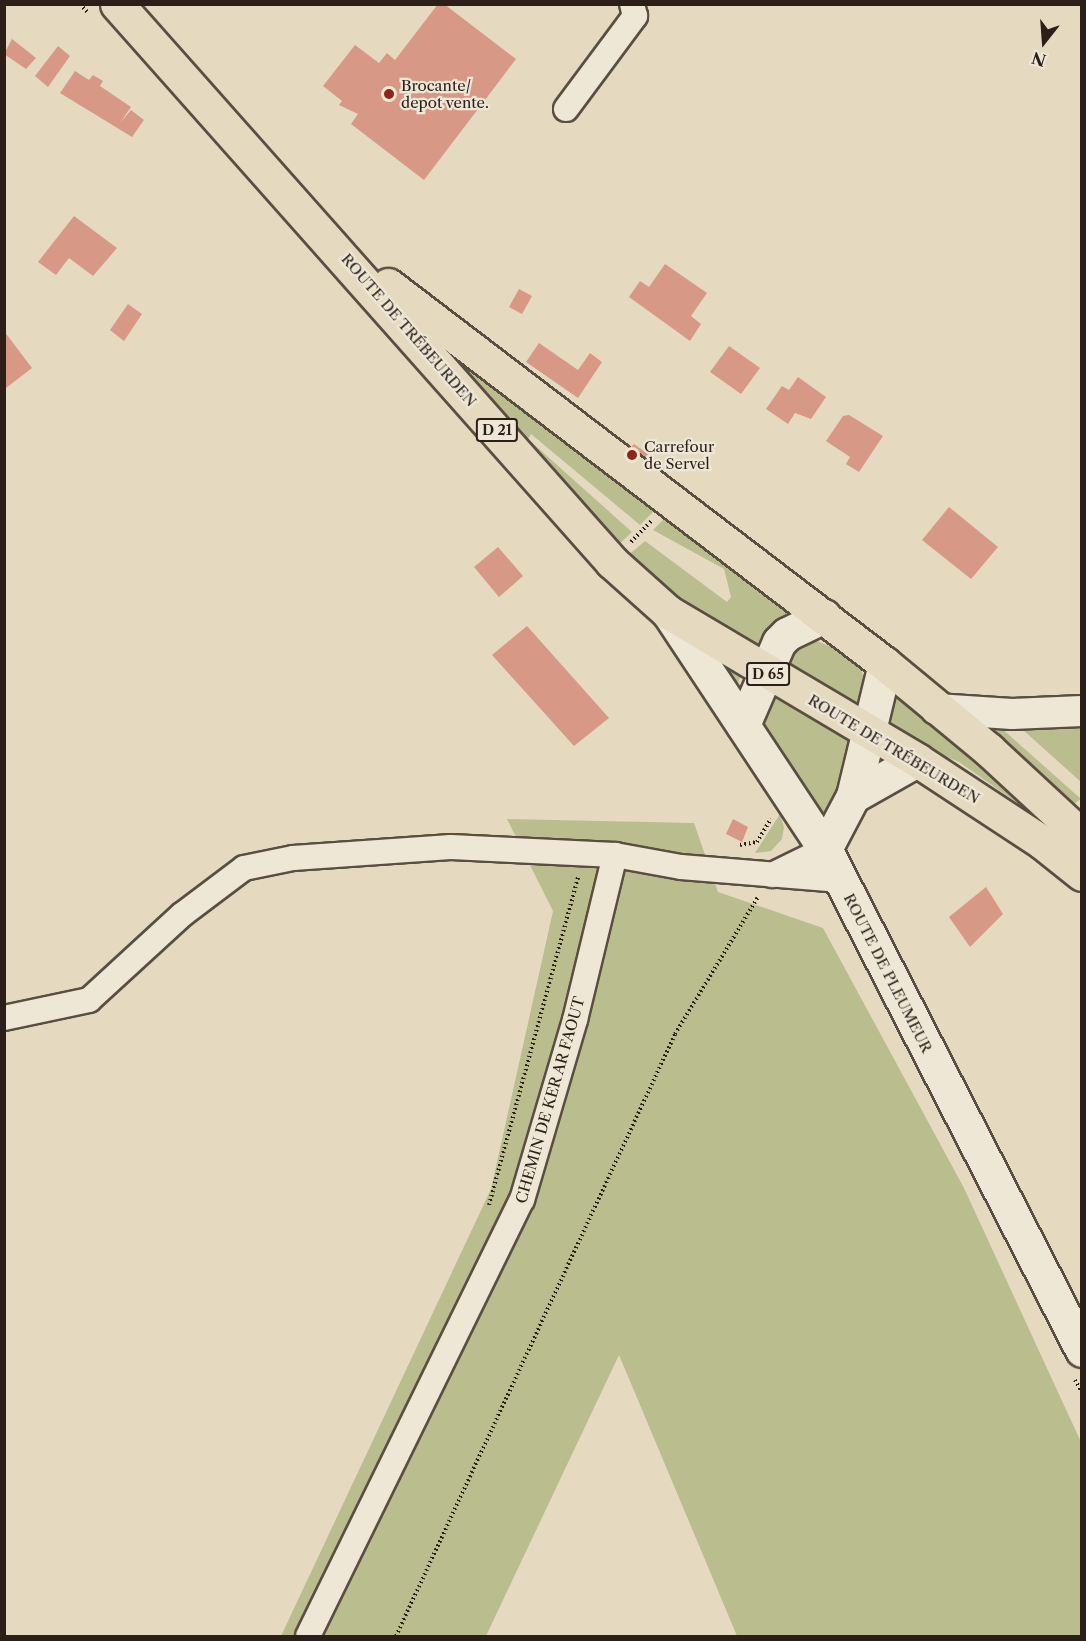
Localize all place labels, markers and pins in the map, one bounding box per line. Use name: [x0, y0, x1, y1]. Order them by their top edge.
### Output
place label: Brocante/ depot vente.: [401, 76, 489, 111]
marker: Brocante/ depot vente.: [382, 87, 396, 101]
place label: Carrefour de Servel: [644, 437, 714, 472]
marker: Carrefour de Servel: [625, 448, 639, 462]

